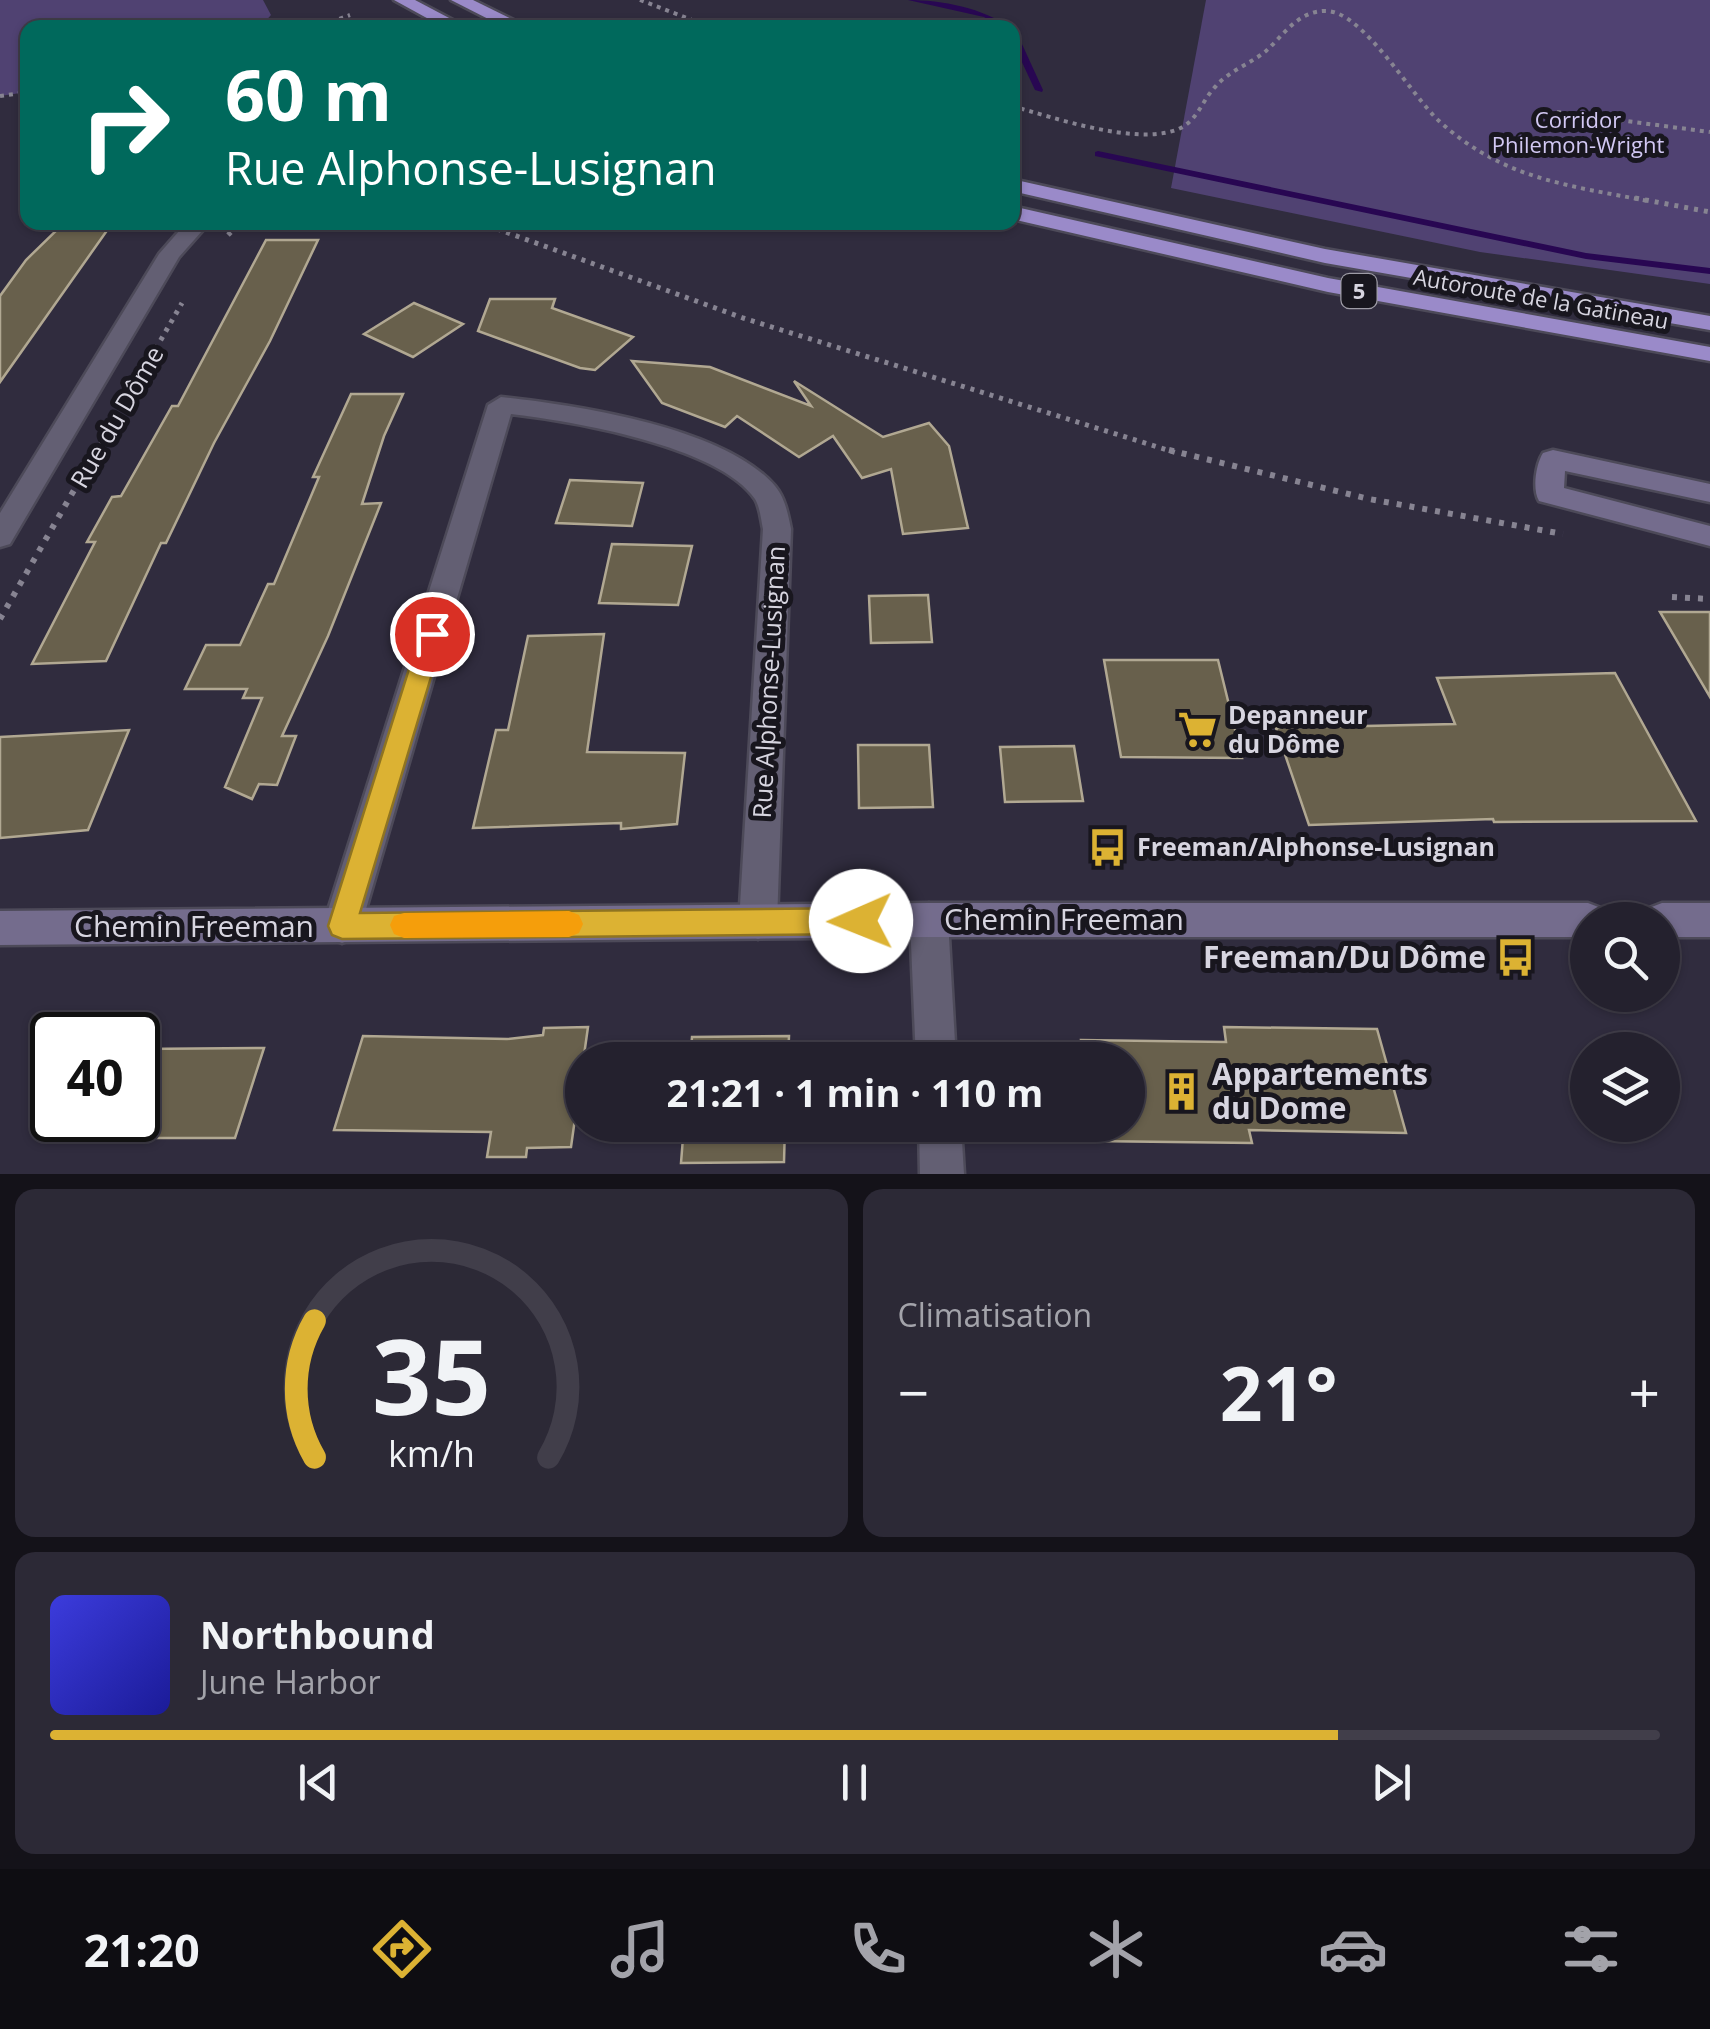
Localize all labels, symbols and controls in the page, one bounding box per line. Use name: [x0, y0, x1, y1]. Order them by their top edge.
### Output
text: 60 m: [225, 46, 392, 142]
icon: right: [60, 60, 190, 190]
park label: Corridor Philemon-Wright: [1492, 104, 1664, 159]
text: Rue Alphonse-Lusignan: [225, 137, 717, 198]
street label: Autoroute de la Gatineau: [1411, 261, 1671, 335]
road number: 5: [1342, 274, 1376, 308]
street label: Rue du Dôme: [62, 339, 171, 494]
street label: Rue Alphonse-Lusignan: [744, 545, 792, 819]
pin: [390, 592, 475, 677]
icon: arrive: [405, 607, 460, 662]
place label: Depanneur du Dôme: [1228, 697, 1368, 760]
supermarket icon: Depanneur du Dôme: [1177, 708, 1219, 750]
bus stop icon: Freeman/Alphonse-Lusignan: [1086, 826, 1128, 868]
place label: Freeman/Alphonse-Lusignan: [1137, 829, 1495, 863]
position arrow: [809, 869, 913, 973]
street label: Chemin Freeman: [944, 898, 1184, 939]
map controls: [1570, 902, 1680, 1142]
button: search: [1570, 902, 1680, 1012]
street label: Chemin Freeman: [74, 905, 314, 946]
place label: Freeman/Du Dôme: [1203, 936, 1486, 977]
bus stop icon: Freeman/Du Dôme: [1495, 937, 1537, 979]
speed limit sign: 40: [30, 1012, 160, 1142]
button: layers: [1570, 1032, 1680, 1142]
place label: Appartements du Dome: [1212, 1053, 1428, 1128]
text: 21:21 · 1 min · 110 m: [667, 1066, 1043, 1118]
building icon: Appartements du Dome: [1161, 1071, 1203, 1113]
text: Climatisation: [898, 1293, 1092, 1336]
text: 35: [372, 1304, 491, 1445]
text: 21°: [1220, 1341, 1338, 1443]
text: −: [898, 1354, 929, 1429]
text: +: [1629, 1354, 1660, 1429]
text: km/h: [388, 1429, 475, 1477]
text: Northbound: [200, 1608, 435, 1660]
text: June Harbor: [200, 1660, 380, 1703]
icon: previous: [291, 1755, 346, 1810]
icon: pause: [827, 1755, 882, 1810]
icon: next: [1364, 1755, 1419, 1810]
icon: directions: [367, 1914, 437, 1984]
icon: music: [605, 1914, 675, 1984]
icon: phone: [843, 1914, 913, 1984]
icon: climate: [1081, 1914, 1151, 1984]
icon: car: [1318, 1914, 1388, 1984]
icon: filters: [1556, 1914, 1626, 1984]
text: 21:20: [84, 1919, 200, 1980]

